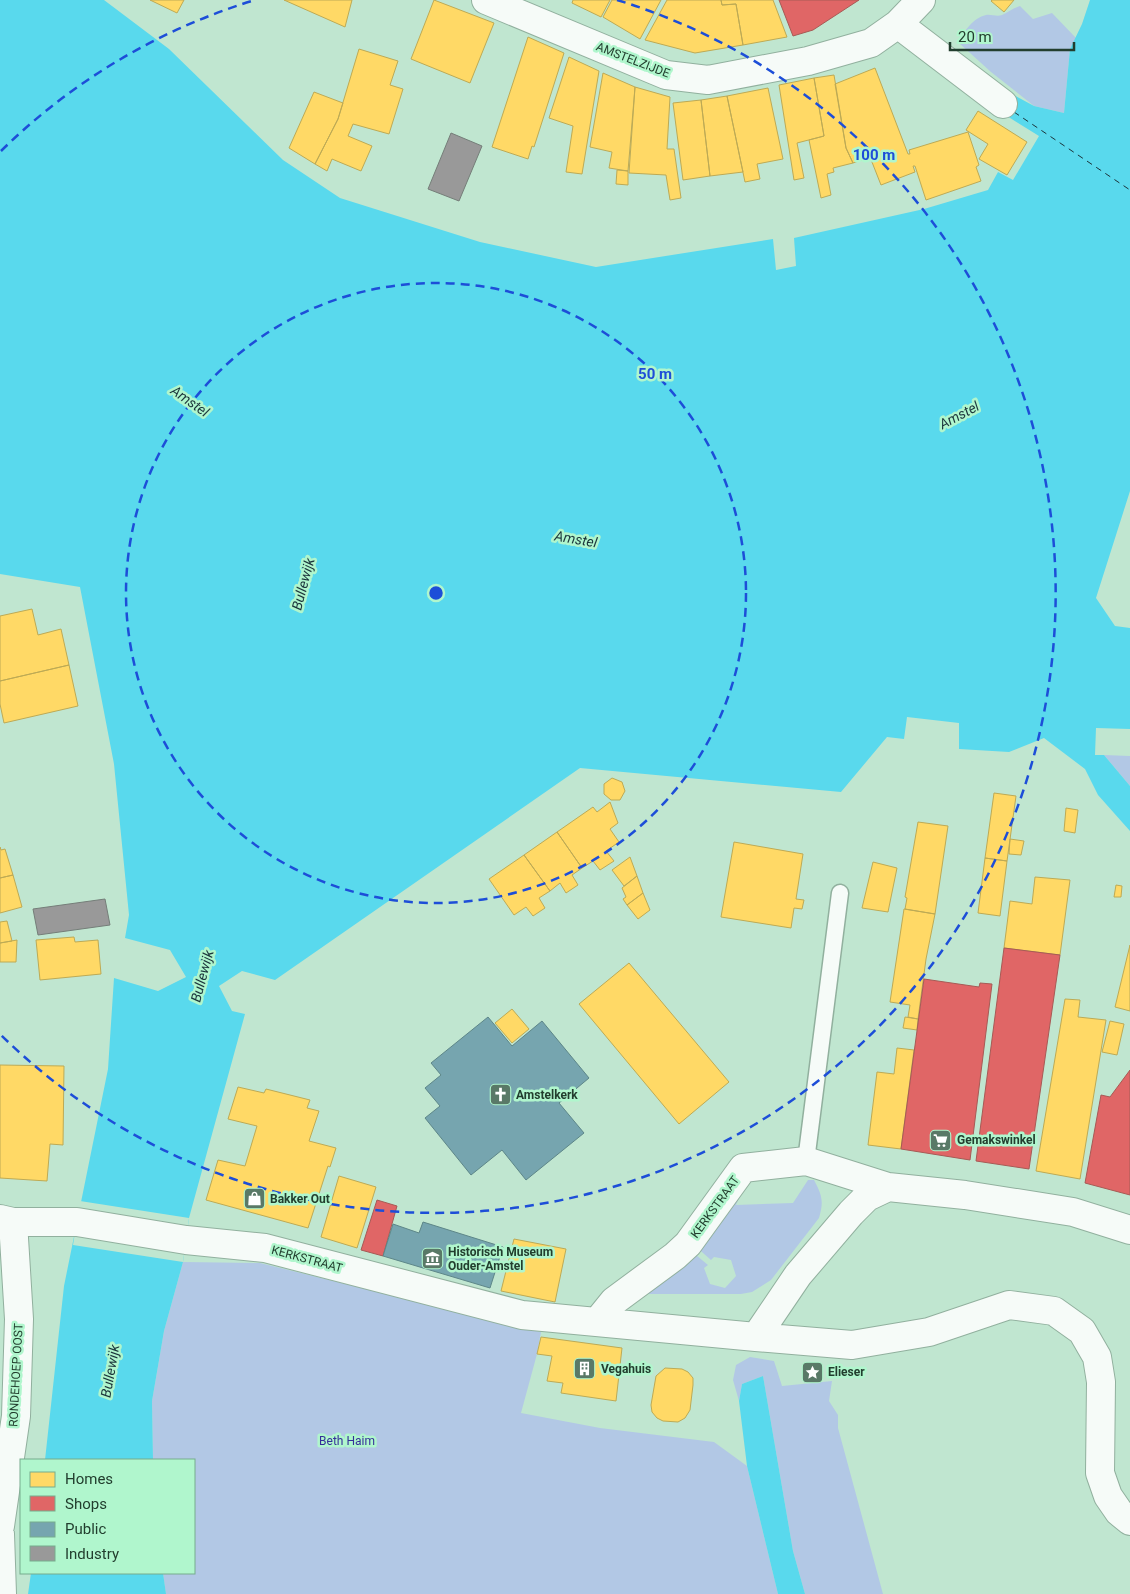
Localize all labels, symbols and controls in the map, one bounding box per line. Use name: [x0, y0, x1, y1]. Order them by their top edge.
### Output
scale bar: [950, 20, 1074, 52]
text: 20 m: [958, 28, 992, 46]
street label: AMSTELZIJDE: [594, 40, 672, 81]
text: 100 m: [853, 146, 895, 164]
text: 50 m: [638, 365, 672, 383]
water label: Amstel: [167, 382, 213, 420]
water label: Amstel: [936, 398, 982, 433]
water label: Amstel: [553, 527, 599, 551]
water label: Bullewijk: [288, 555, 318, 612]
centre of rings: [427, 584, 445, 602]
water label: Bullewijk: [187, 947, 217, 1004]
church icon: Amstelkerk: [488, 1083, 512, 1107]
place label: Amstelkerk: [516, 1088, 578, 1102]
supermarket icon: Gemakswinkel: [929, 1128, 953, 1152]
place label: Gemakswinkel: [957, 1133, 1036, 1147]
street label: KERKSTRAAT: [688, 1173, 742, 1241]
shop icon: Bakker Out: [242, 1187, 266, 1211]
place label: Bakker Out: [270, 1192, 330, 1206]
street label: KERKSTRAAT: [270, 1243, 344, 1275]
place label: Historisch Museum Ouder-Amstel: [448, 1245, 553, 1273]
museum icon: Historisch Museum Ouder-Amstel: [420, 1247, 444, 1271]
street label: RONDEHOEP OOST: [6, 1323, 26, 1427]
water label: Bullewijk: [97, 1342, 123, 1399]
building icon: Vegahuis: [573, 1357, 597, 1381]
place icon: Elieser: [800, 1360, 824, 1384]
place label: Vegahuis: [601, 1362, 651, 1376]
place label: Elieser: [828, 1365, 865, 1379]
park label: Beth Haim: [319, 1434, 375, 1448]
legend: [20, 1459, 195, 1574]
text: Homes: [65, 1470, 113, 1488]
text: Shops: [65, 1495, 107, 1513]
text: Public: [65, 1520, 106, 1538]
text: Industry: [65, 1545, 119, 1563]

